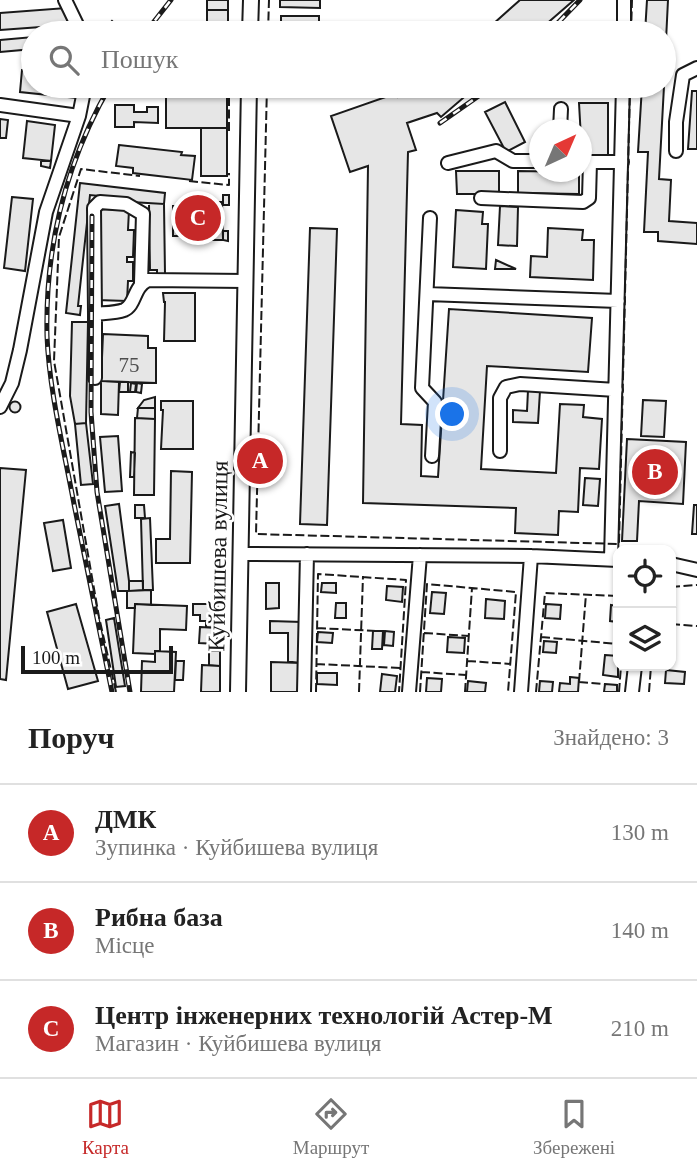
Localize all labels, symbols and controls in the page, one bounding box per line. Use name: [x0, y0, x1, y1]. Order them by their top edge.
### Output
search box: [21, 21, 676, 98]
icon: search: [45, 41, 83, 79]
text: Пошук: [101, 45, 178, 74]
north arrow: [529, 119, 592, 182]
pin: C: [175, 192, 221, 244]
house number: 75: [119, 353, 140, 377]
your location: [435, 397, 469, 431]
pin: A: [237, 435, 283, 487]
pin: B: [632, 446, 678, 498]
street label: Куйбишева вулиця: [203, 460, 233, 652]
map controls: [613, 545, 676, 671]
button: locate: [613, 545, 676, 608]
button: layers: [613, 608, 676, 671]
scale bar: [21, 643, 173, 675]
text: 100 m: [32, 647, 80, 668]
text: Поруч: [28, 721, 115, 754]
text: Знайдено: 3: [553, 725, 669, 750]
text: ДМК: [95, 805, 156, 834]
text: A: [43, 820, 59, 845]
text: 130 m: [611, 820, 669, 845]
text: Зупинка · Куйбишева вулиця: [95, 835, 378, 860]
text: Рибна база: [95, 903, 223, 932]
text: B: [43, 918, 59, 943]
text: 140 m: [611, 918, 669, 943]
text: Місце: [95, 933, 155, 958]
text: Центр інженерних технологій Астер-М: [95, 1001, 553, 1030]
text: C: [43, 1016, 59, 1041]
text: 210 m: [611, 1016, 669, 1041]
text: Магазин · Куйбишева вулиця: [95, 1031, 381, 1056]
tab: Карта: [82, 1095, 129, 1159]
tab: Маршрут: [293, 1095, 369, 1159]
tab: Збережені: [533, 1095, 615, 1159]

